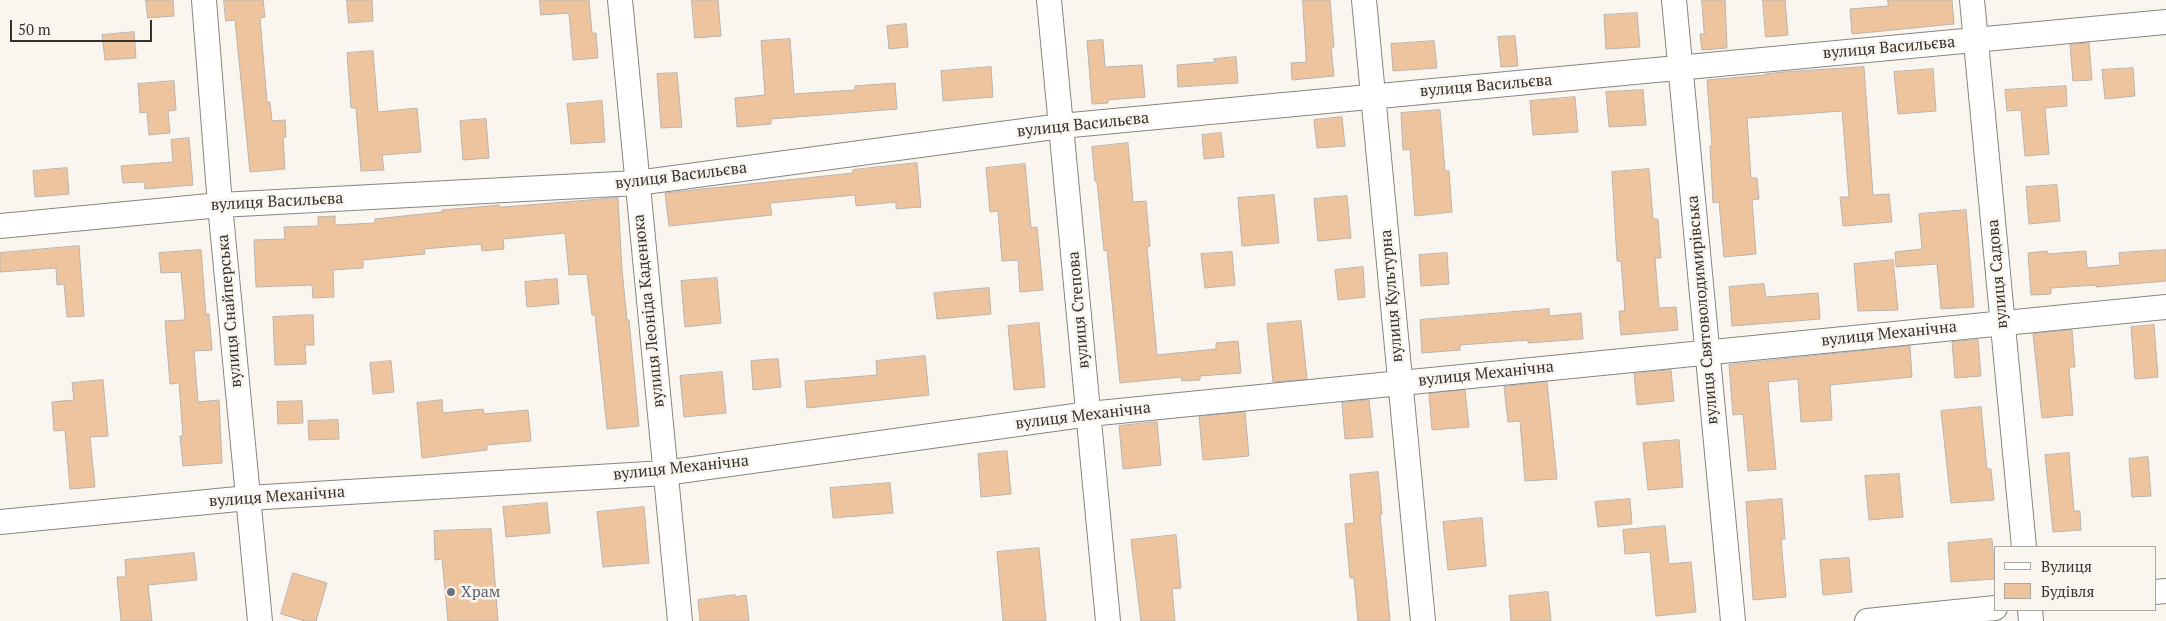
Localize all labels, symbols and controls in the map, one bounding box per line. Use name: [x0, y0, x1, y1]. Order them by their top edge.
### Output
scale bar: [12, 10, 155, 42]
text: 50 m: [18, 19, 51, 39]
street label: вулиця Васильєва: [1822, 33, 1956, 63]
street label: вулиця Васильєва: [1419, 71, 1553, 101]
street label: вулиця Васильєва: [1016, 109, 1150, 141]
street label: вулиця Васильєва: [614, 158, 748, 194]
street label: вулиця Васильєва: [210, 189, 344, 215]
street label: вулиця Святоволодимирівська: [1683, 195, 1723, 425]
street label: вулиця Леоніда Каденюка: [629, 213, 669, 409]
street label: вулиця Садова: [1984, 218, 2012, 330]
street label: вулиця Культурна: [1377, 229, 1407, 363]
street label: вулиця Снайперська: [214, 233, 246, 389]
street label: вулиця Степова: [1064, 250, 1094, 370]
street label: вулиця Механічна: [1820, 317, 1958, 351]
street label: вулиця Механічна: [1417, 357, 1555, 391]
street label: вулиця Механічна: [1014, 398, 1152, 434]
street label: вулиця Механічна: [612, 451, 750, 485]
street label: вулиця Механічна: [208, 483, 346, 511]
legend: [1994, 546, 2156, 611]
text: Вулиця: [2041, 556, 2092, 576]
text: Будівля: [2041, 581, 2094, 601]
place label: Храм: [461, 582, 501, 602]
marker: Храм: [445, 586, 457, 598]

